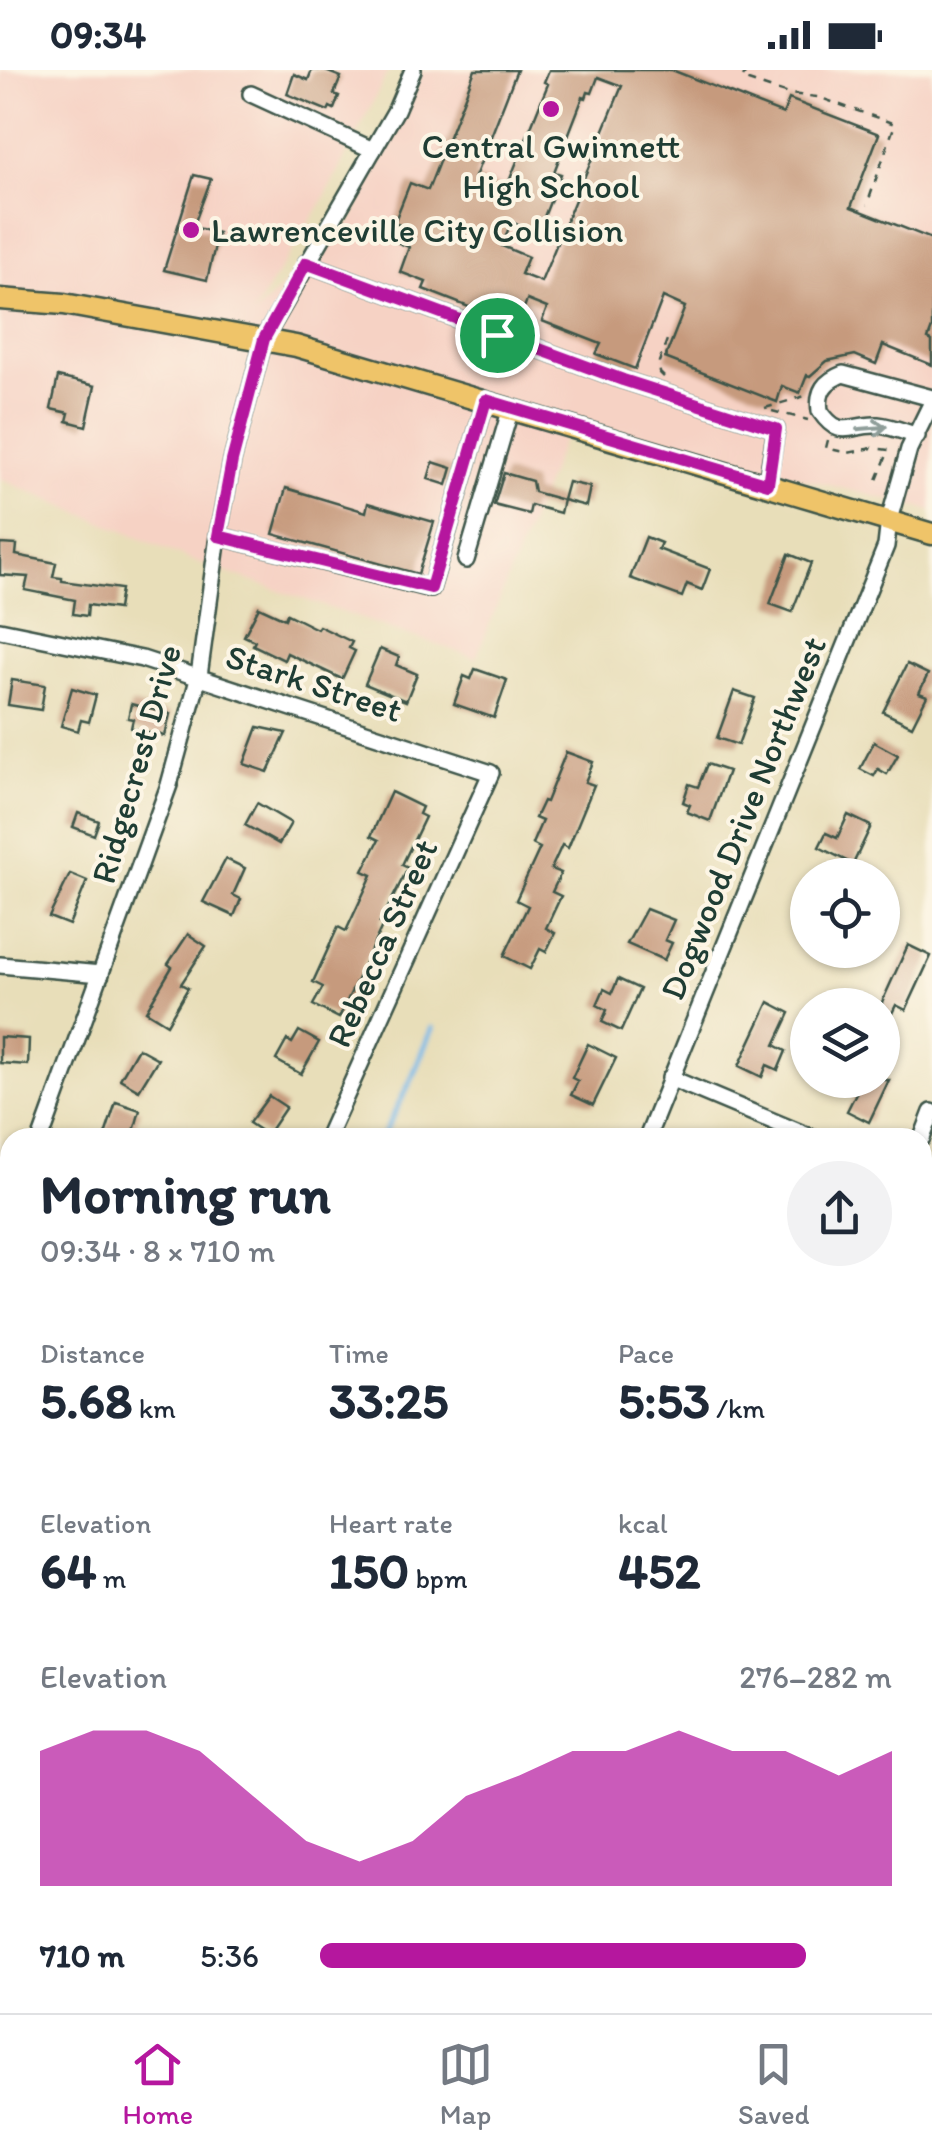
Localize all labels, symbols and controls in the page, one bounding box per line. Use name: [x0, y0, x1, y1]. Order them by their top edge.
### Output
text: 09:34: [50, 12, 146, 58]
marker: Central Gwinnett High School: [540, 98, 562, 120]
place label: Central Gwinnett High School: [421, 125, 681, 207]
place label: Lawrenceville City Collision: [211, 209, 624, 251]
marker: Lawrenceville City Collision: [180, 219, 202, 241]
pin: [455, 293, 540, 378]
icon: arrive: [470, 308, 525, 363]
one-way arrow: [855, 419, 888, 438]
street label: Dogwood Drive Northwest: [651, 630, 835, 1006]
street label: Stark Street: [221, 635, 407, 731]
street label: Ridgecrest Drive: [82, 640, 190, 888]
street label: Rebecca Street: [317, 832, 447, 1054]
map controls: [790, 858, 900, 1098]
button: locate: [790, 858, 900, 968]
button: layers: [790, 988, 900, 1098]
text: Morning run: [40, 1161, 331, 1227]
button: share: [787, 1161, 892, 1266]
text: 09:34 · 8 × 710 m: [40, 1232, 275, 1270]
text: Distance: [40, 1336, 145, 1370]
text: Time: [329, 1336, 389, 1370]
text: Pace: [618, 1336, 674, 1370]
text: 5.68: [40, 1370, 132, 1431]
text: 33:25: [329, 1370, 448, 1431]
text: 5:53: [618, 1370, 710, 1431]
text: km: [132, 1391, 176, 1425]
text: /km: [710, 1391, 765, 1425]
text: Elevation: [40, 1506, 151, 1540]
text: Heart rate: [329, 1506, 453, 1540]
text: kcal: [618, 1506, 668, 1540]
text: 64: [40, 1540, 97, 1601]
text: 150: [329, 1540, 409, 1601]
text: 452: [618, 1540, 701, 1601]
text: m: [97, 1561, 126, 1595]
text: bpm: [409, 1561, 468, 1595]
text: Elevation: [40, 1658, 167, 1696]
text: 276–282 m: [739, 1658, 892, 1696]
text: 710 m: [40, 1937, 125, 1975]
text: 5:36: [200, 1937, 259, 1975]
tab: Home: [123, 2037, 193, 2131]
tab: Map: [438, 2037, 493, 2131]
tab: Saved: [738, 2037, 810, 2131]

